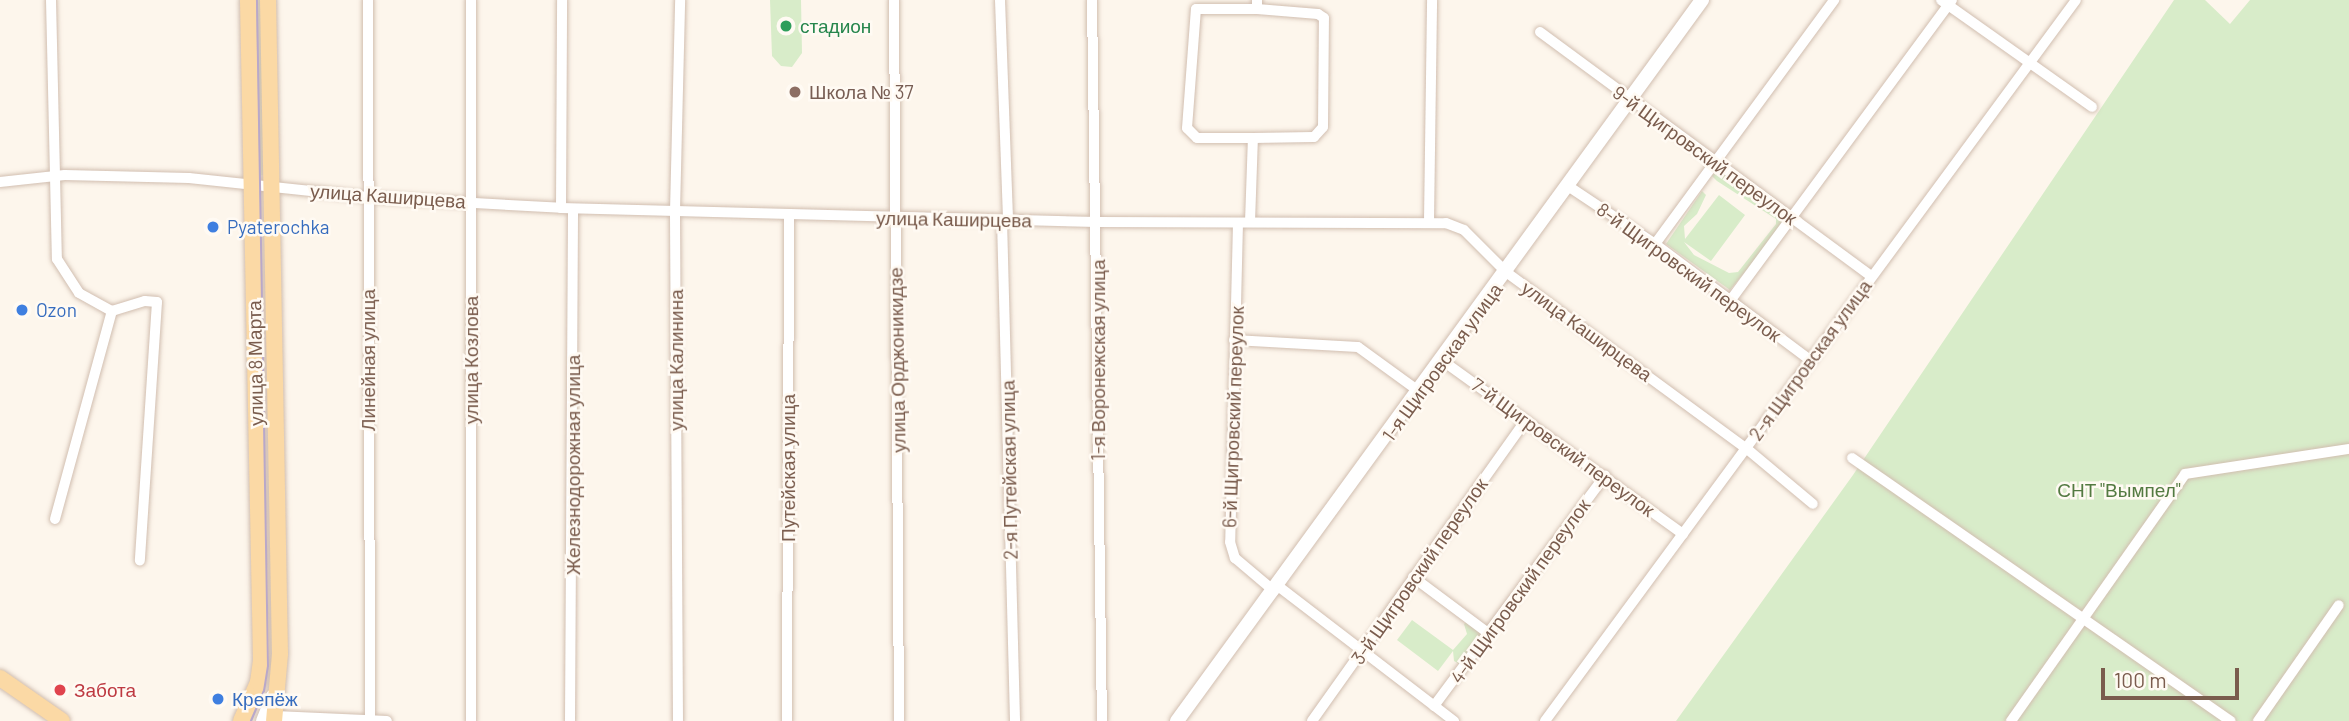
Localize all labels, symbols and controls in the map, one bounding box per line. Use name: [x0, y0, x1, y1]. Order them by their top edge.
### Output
place label: стадион: [800, 15, 871, 37]
marker: стадион: [778, 18, 794, 34]
place label: Школа № 37: [809, 81, 913, 103]
street label: 9-й Щигровский переулок: [1608, 81, 1802, 229]
marker: Школа № 37: [787, 84, 803, 100]
street label: улица Каширцева: [310, 179, 466, 213]
street label: 8-й Щигровский переулок: [1592, 198, 1786, 346]
street label: улица Каширцева: [876, 206, 1032, 232]
place label: Pyaterochka: [227, 216, 330, 238]
marker: Pyaterochka: [205, 219, 221, 235]
street label: 1-я Воронежская улица: [1087, 259, 1109, 461]
street label: улица Орджоникидзе: [884, 267, 910, 453]
street label: 2-я Щигровская улица: [1744, 275, 1876, 445]
street label: улица Каширцева: [1517, 276, 1657, 386]
street label: 1-я Щигровская улица: [1377, 279, 1507, 445]
street label: Линейная улица: [357, 289, 379, 431]
street label: улица Калинина: [665, 289, 687, 431]
street label: улица Козлова: [460, 296, 482, 424]
place label: Ozon: [36, 299, 77, 321]
street label: улица 8 Марта: [243, 300, 267, 426]
marker: Ozon: [14, 302, 30, 318]
street label: 6-й Щигровский переулок: [1218, 306, 1248, 528]
street label: Железнодорожная улица: [562, 355, 584, 575]
street label: 7-й Щигровский переулок: [1467, 373, 1659, 521]
street label: 2-я Путейская улица: [996, 380, 1022, 560]
street label: Путейская улица: [777, 394, 799, 542]
street label: 3-й Щигровский переулок: [1346, 474, 1492, 668]
park label: СНТ "Вымпел": [2057, 479, 2181, 501]
street label: 4-й Щигровский переулок: [1445, 494, 1595, 688]
scale bar: [2104, 654, 2242, 698]
text: 100 m: [2114, 667, 2167, 692]
place label: Забота: [74, 679, 136, 701]
marker: Забота: [52, 682, 68, 698]
place label: Крепёж: [232, 688, 298, 710]
marker: Крепёж: [210, 691, 226, 707]

